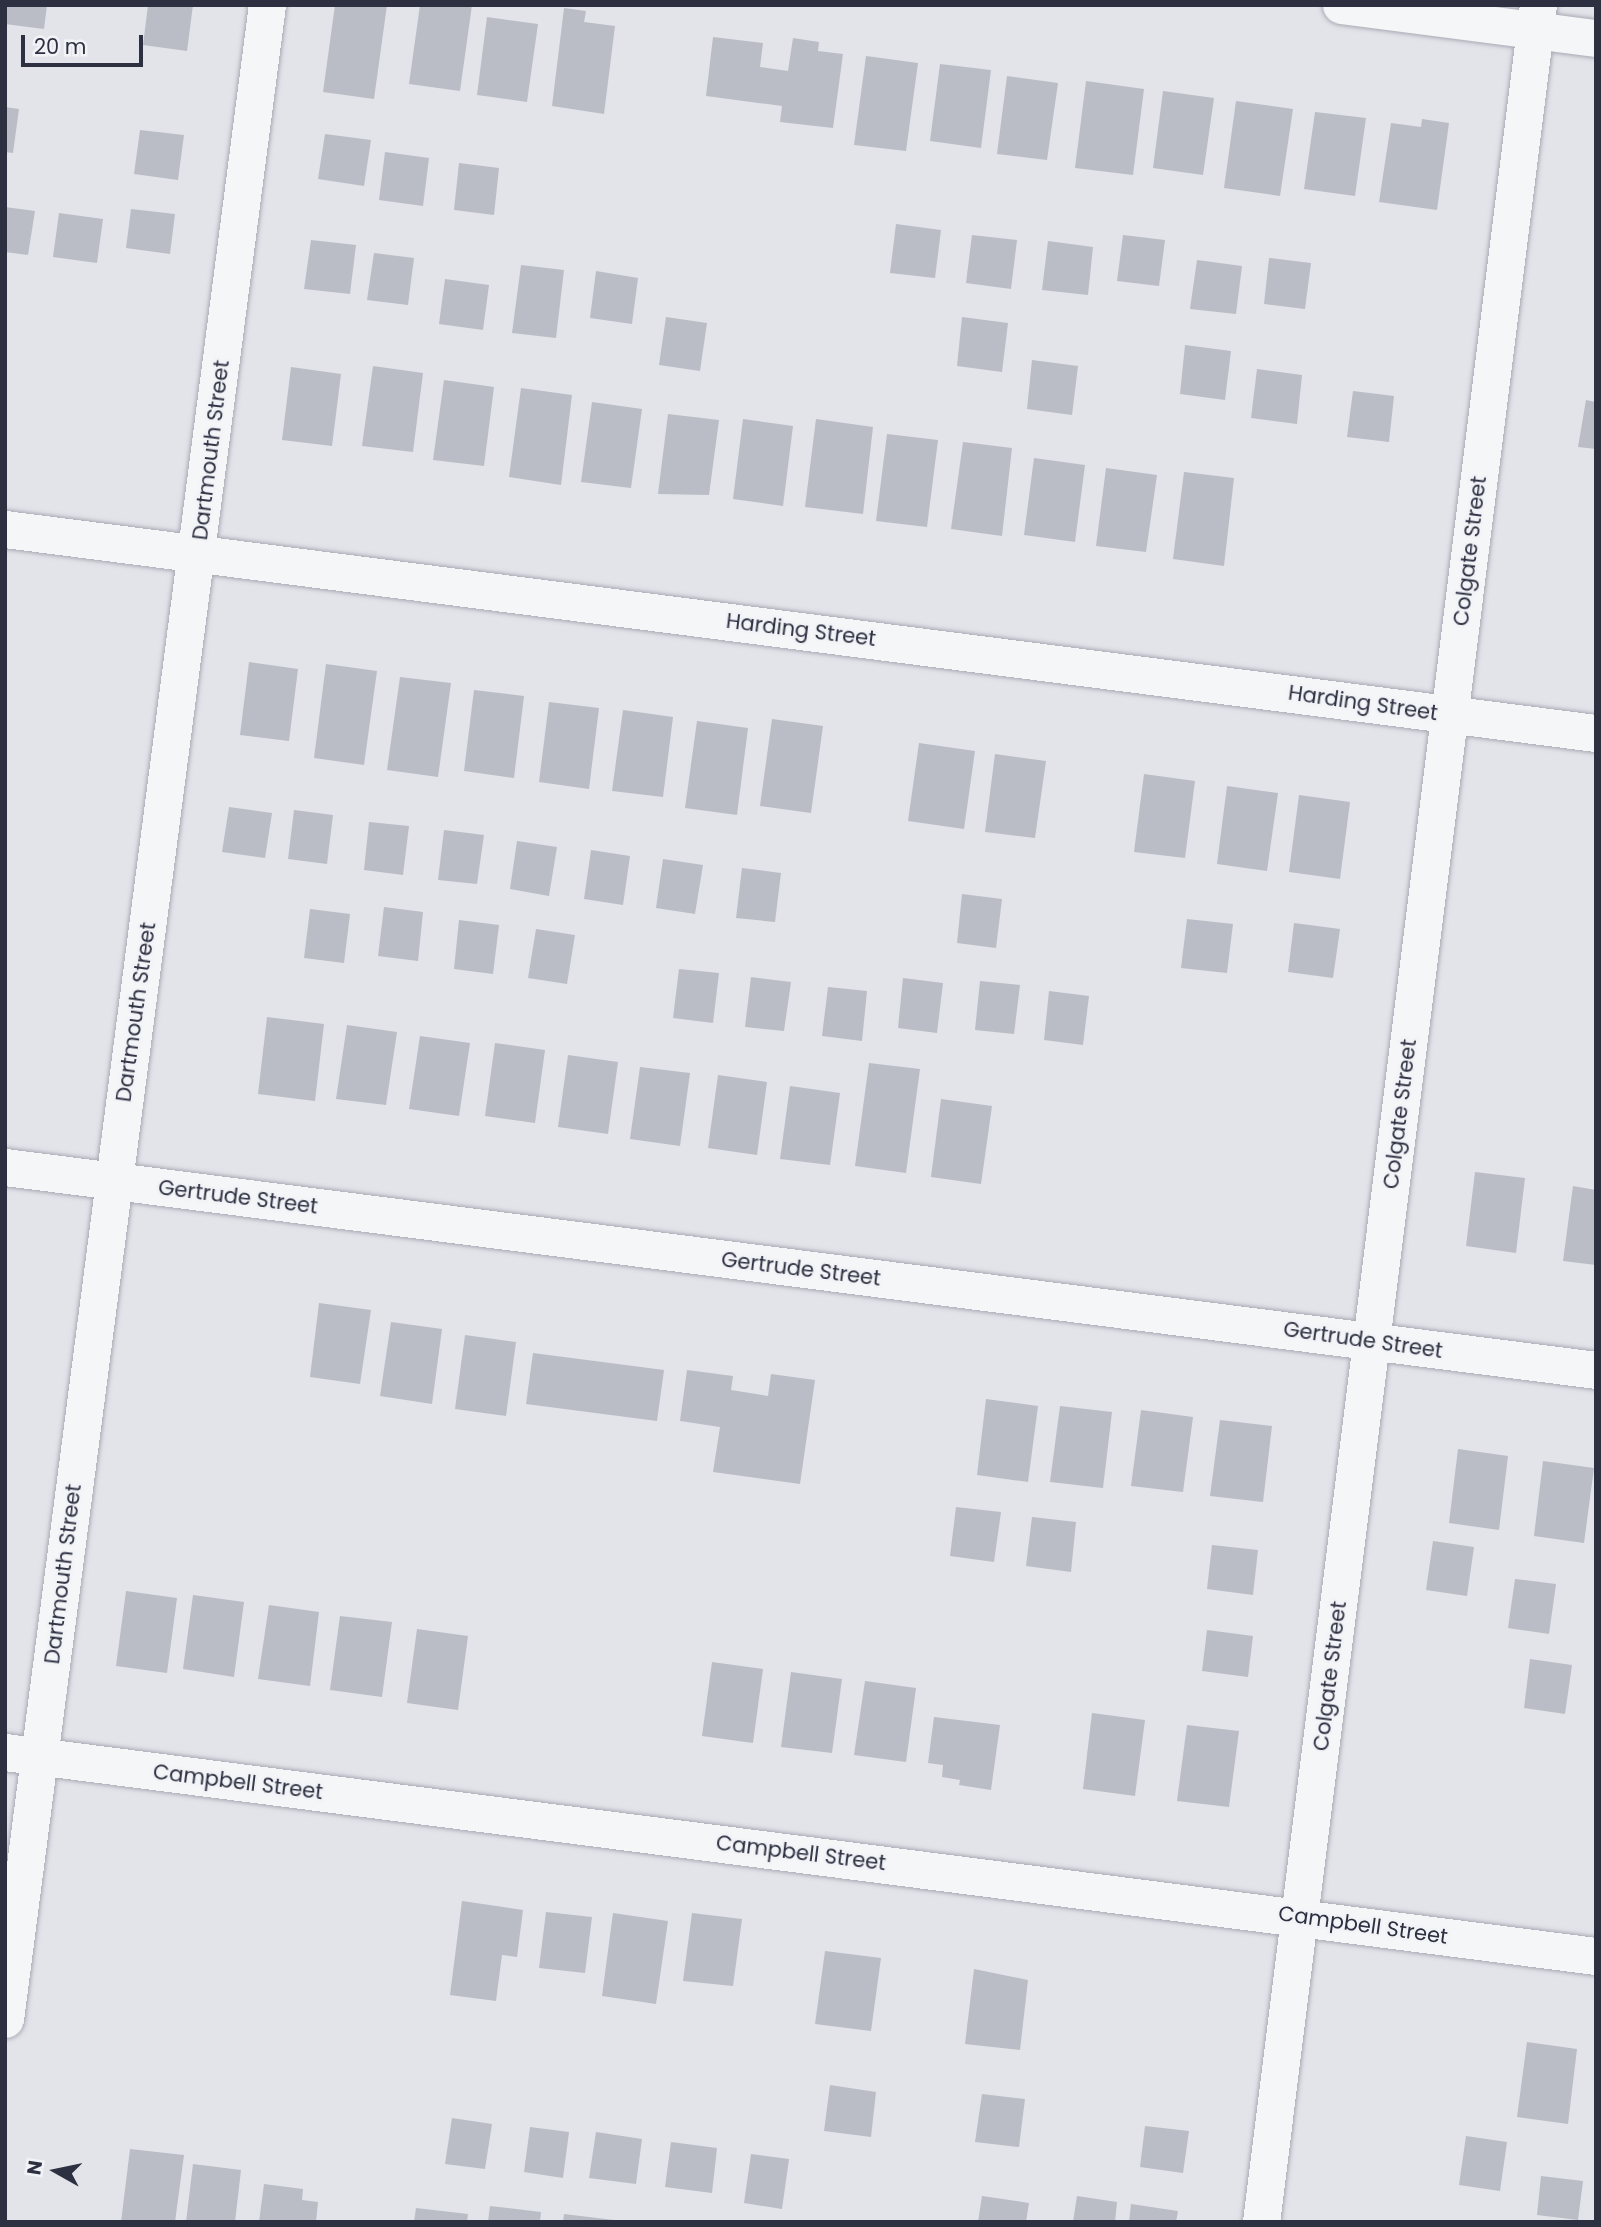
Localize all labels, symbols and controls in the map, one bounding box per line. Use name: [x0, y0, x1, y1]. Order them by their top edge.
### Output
scale bar: [24, 21, 147, 65]
text: 20 m: [34, 32, 87, 61]
street label: Dartmouth Street: [187, 359, 235, 541]
street label: Colgate Street: [1448, 475, 1492, 627]
street label: Harding Street: [725, 608, 877, 652]
street label: Harding Street: [1287, 680, 1439, 726]
street label: Dartmouth Street: [111, 921, 161, 1103]
street label: Colgate Street: [1378, 1038, 1422, 1190]
street label: Gertrude Street: [157, 1175, 319, 1219]
street label: Gertrude Street: [720, 1247, 882, 1291]
street label: Gertrude Street: [1282, 1316, 1444, 1364]
street label: Dartmouth Street: [39, 1483, 87, 1665]
street label: Colgate Street: [1308, 1600, 1352, 1752]
street label: Campbell Street: [152, 1759, 324, 1805]
street label: Campbell Street: [715, 1830, 887, 1876]
street label: Campbell Street: [1277, 1901, 1449, 1949]
north arrow: [21, 2136, 91, 2206]
text: N: [20, 2158, 49, 2177]

